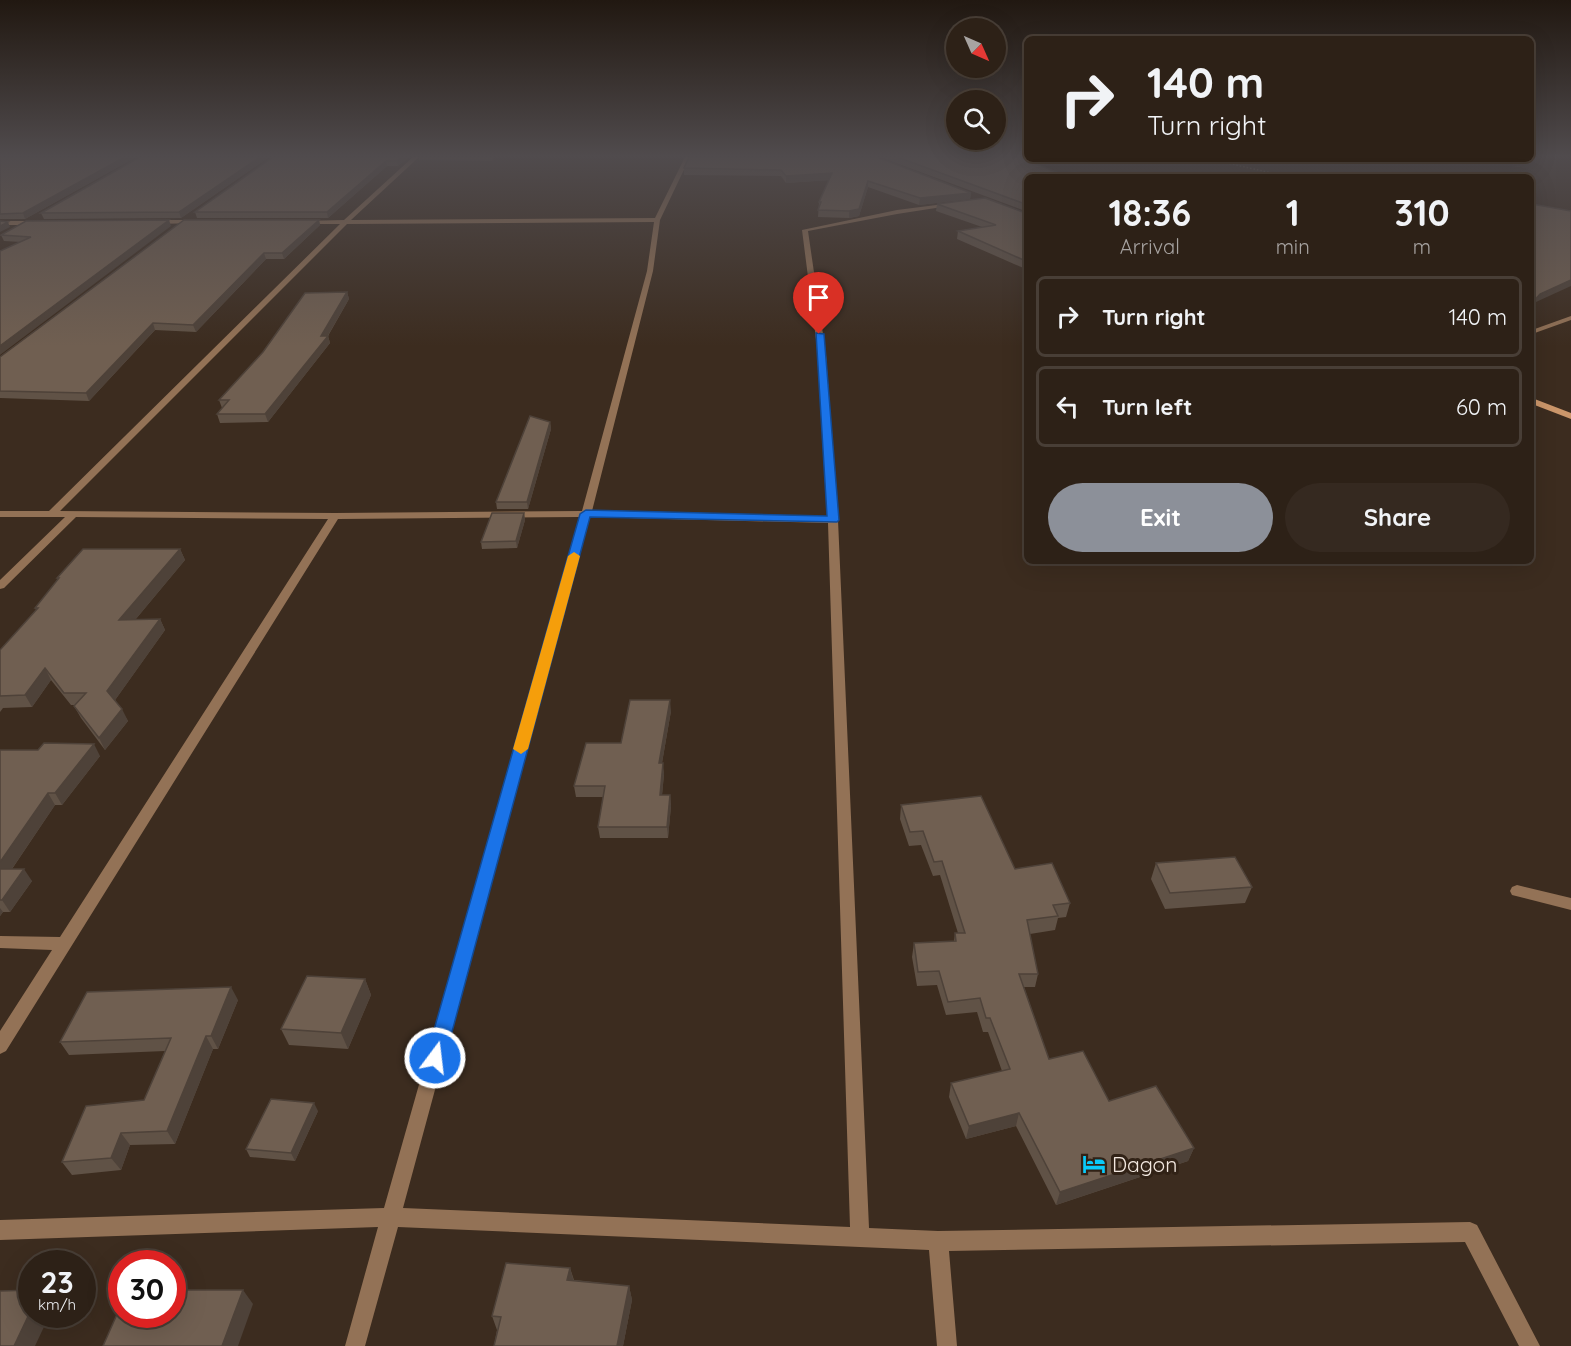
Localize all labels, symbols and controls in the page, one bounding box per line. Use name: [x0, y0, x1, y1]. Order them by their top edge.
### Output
north arrow: [946, 18, 1006, 78]
map controls: [946, 18, 1006, 150]
text: 140 m: [1147, 56, 1264, 109]
icon: right: [1048, 60, 1126, 138]
button: search: [946, 90, 1006, 150]
text: Turn right: [1147, 108, 1266, 142]
text: 18:36: [1108, 190, 1191, 235]
text: 1: [1286, 190, 1300, 235]
text: 310: [1394, 190, 1450, 235]
text: Arrival: [1120, 234, 1180, 259]
text: min: [1276, 234, 1310, 259]
text: m: [1413, 234, 1431, 259]
pin: [793, 272, 844, 334]
icon: arrive: [802, 281, 835, 314]
icon: right: [1051, 300, 1084, 333]
text: Turn right: [1102, 303, 1206, 331]
text: 140 m: [1448, 303, 1507, 331]
icon: left: [1051, 390, 1084, 423]
text: Turn left: [1102, 393, 1192, 421]
text: 60 m: [1456, 393, 1507, 421]
button: Exit: [1048, 483, 1273, 552]
button: Share: [1285, 483, 1510, 552]
position arrow: [403, 1026, 467, 1090]
hotel icon: Dagon: [1081, 1151, 1107, 1177]
place label: Dagon: [1112, 1151, 1177, 1177]
speed limit sign: 30: [108, 1250, 186, 1328]
text: 23: [40, 1263, 74, 1301]
text: km/h: [38, 1295, 76, 1314]

